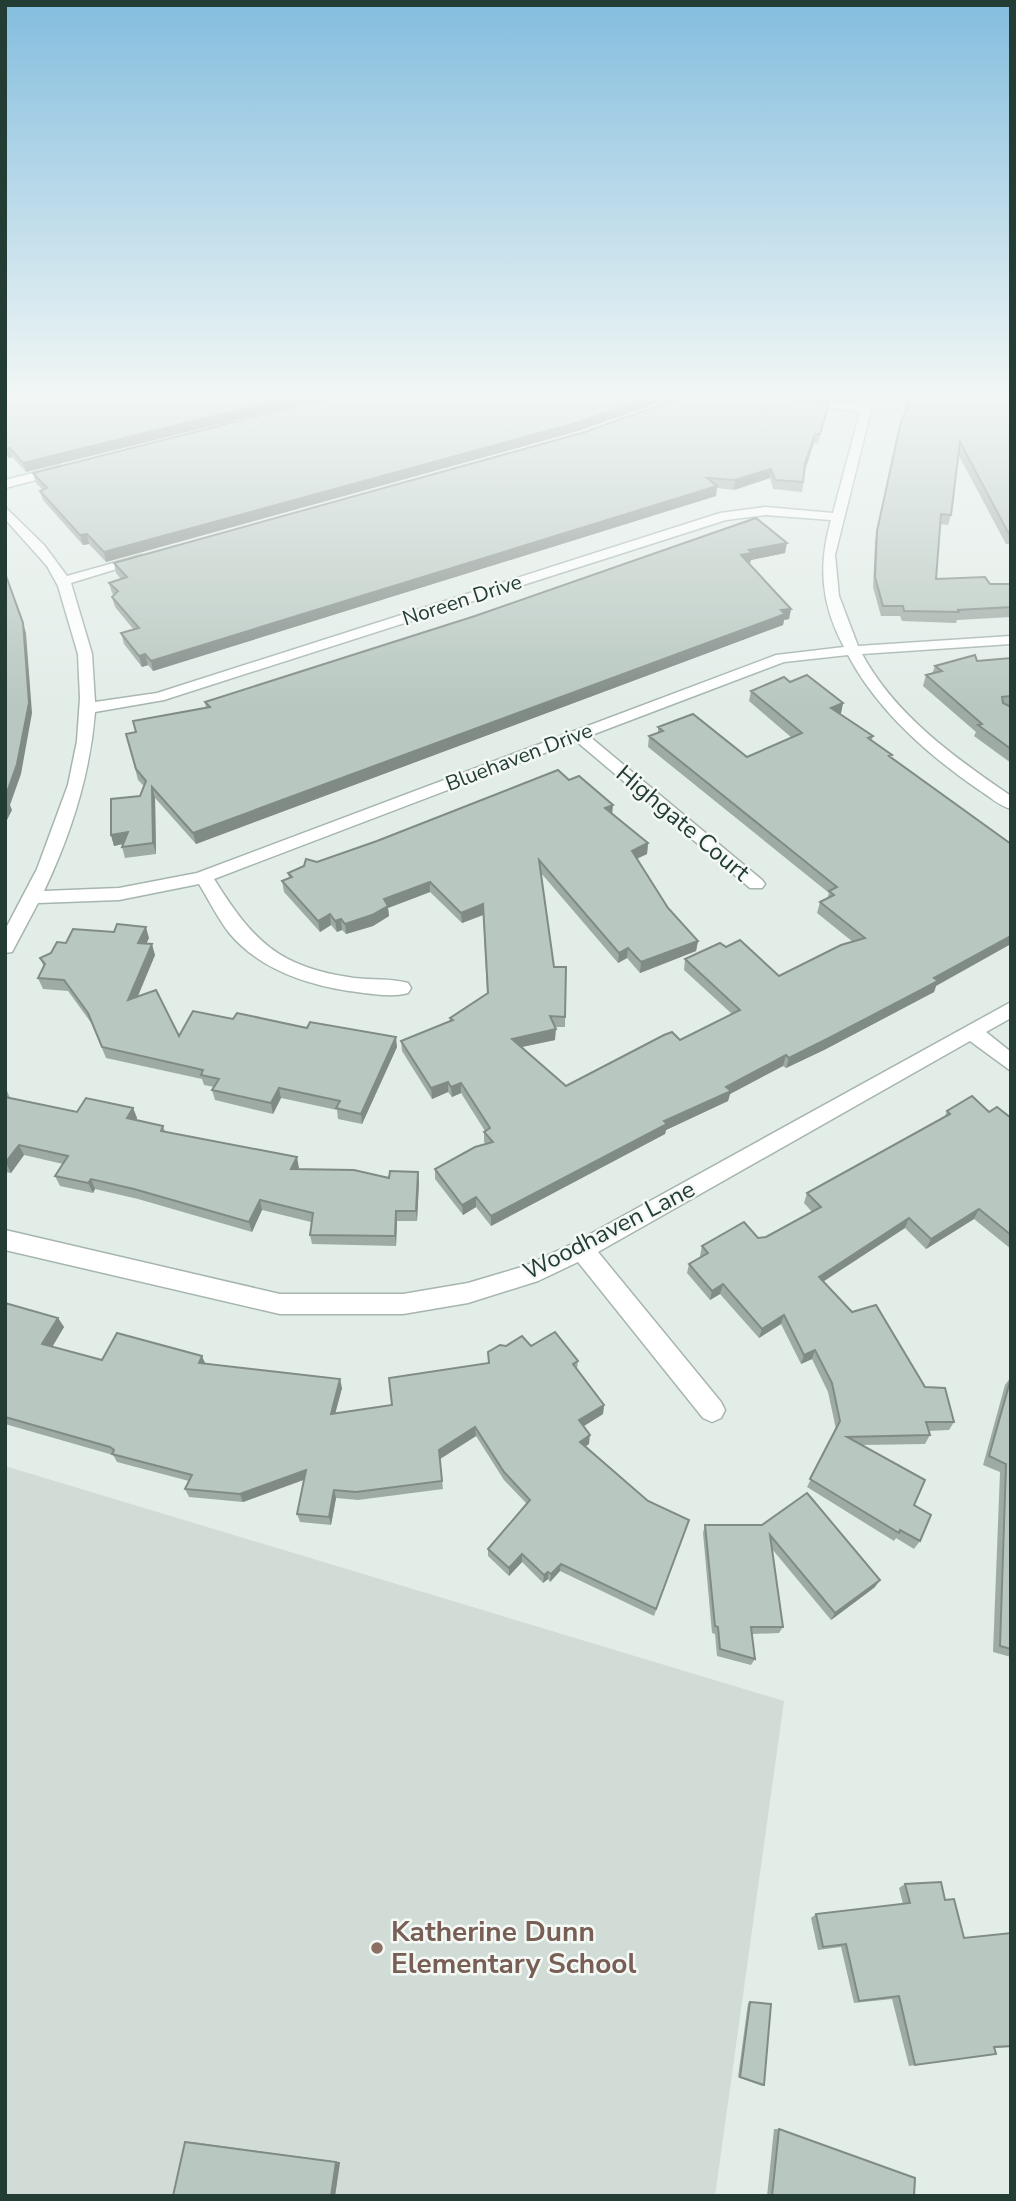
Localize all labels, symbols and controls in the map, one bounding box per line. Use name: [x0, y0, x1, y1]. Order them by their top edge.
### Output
street label: Noreen Drive: [399, 568, 525, 632]
street label: Bluehaven Drive: [441, 716, 597, 798]
street label: Highgate Court: [609, 758, 757, 889]
street label: Woodhaven Lane: [518, 1173, 700, 1287]
place label: Katherine Dunn Elementary School: [391, 1913, 636, 1983]
marker: Katherine Dunn Elementary School: [369, 1940, 385, 1956]

